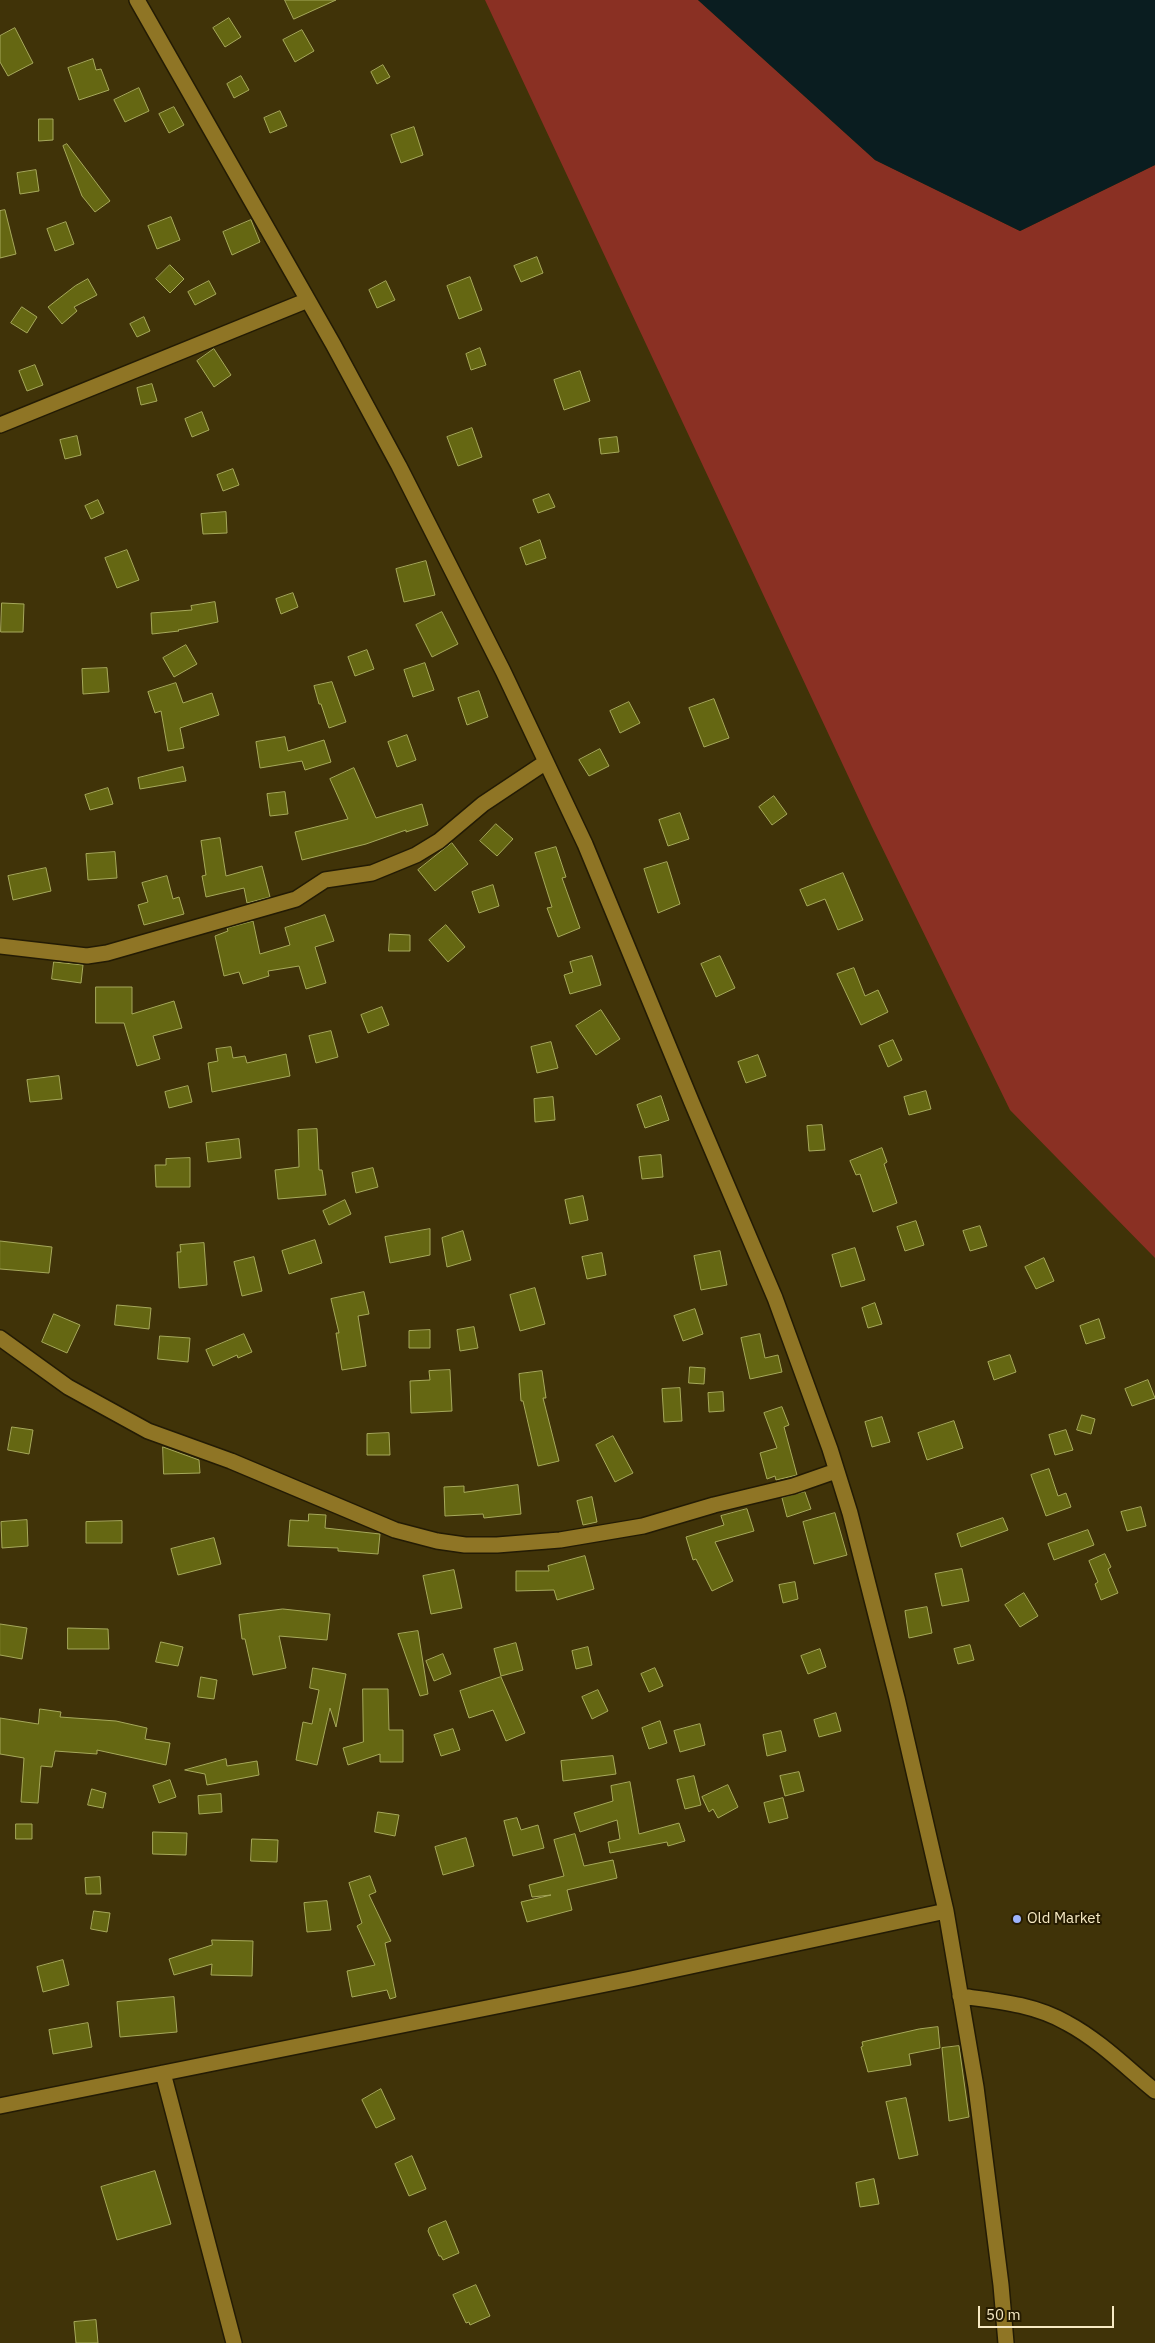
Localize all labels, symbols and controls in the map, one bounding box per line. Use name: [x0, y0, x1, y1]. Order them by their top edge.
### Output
place label: Old Market: [1027, 1910, 1101, 1928]
marker: Old Market: [1011, 1913, 1023, 1925]
scale bar: [980, 2296, 1116, 2328]
text: 50 m: [986, 2305, 1021, 2324]

